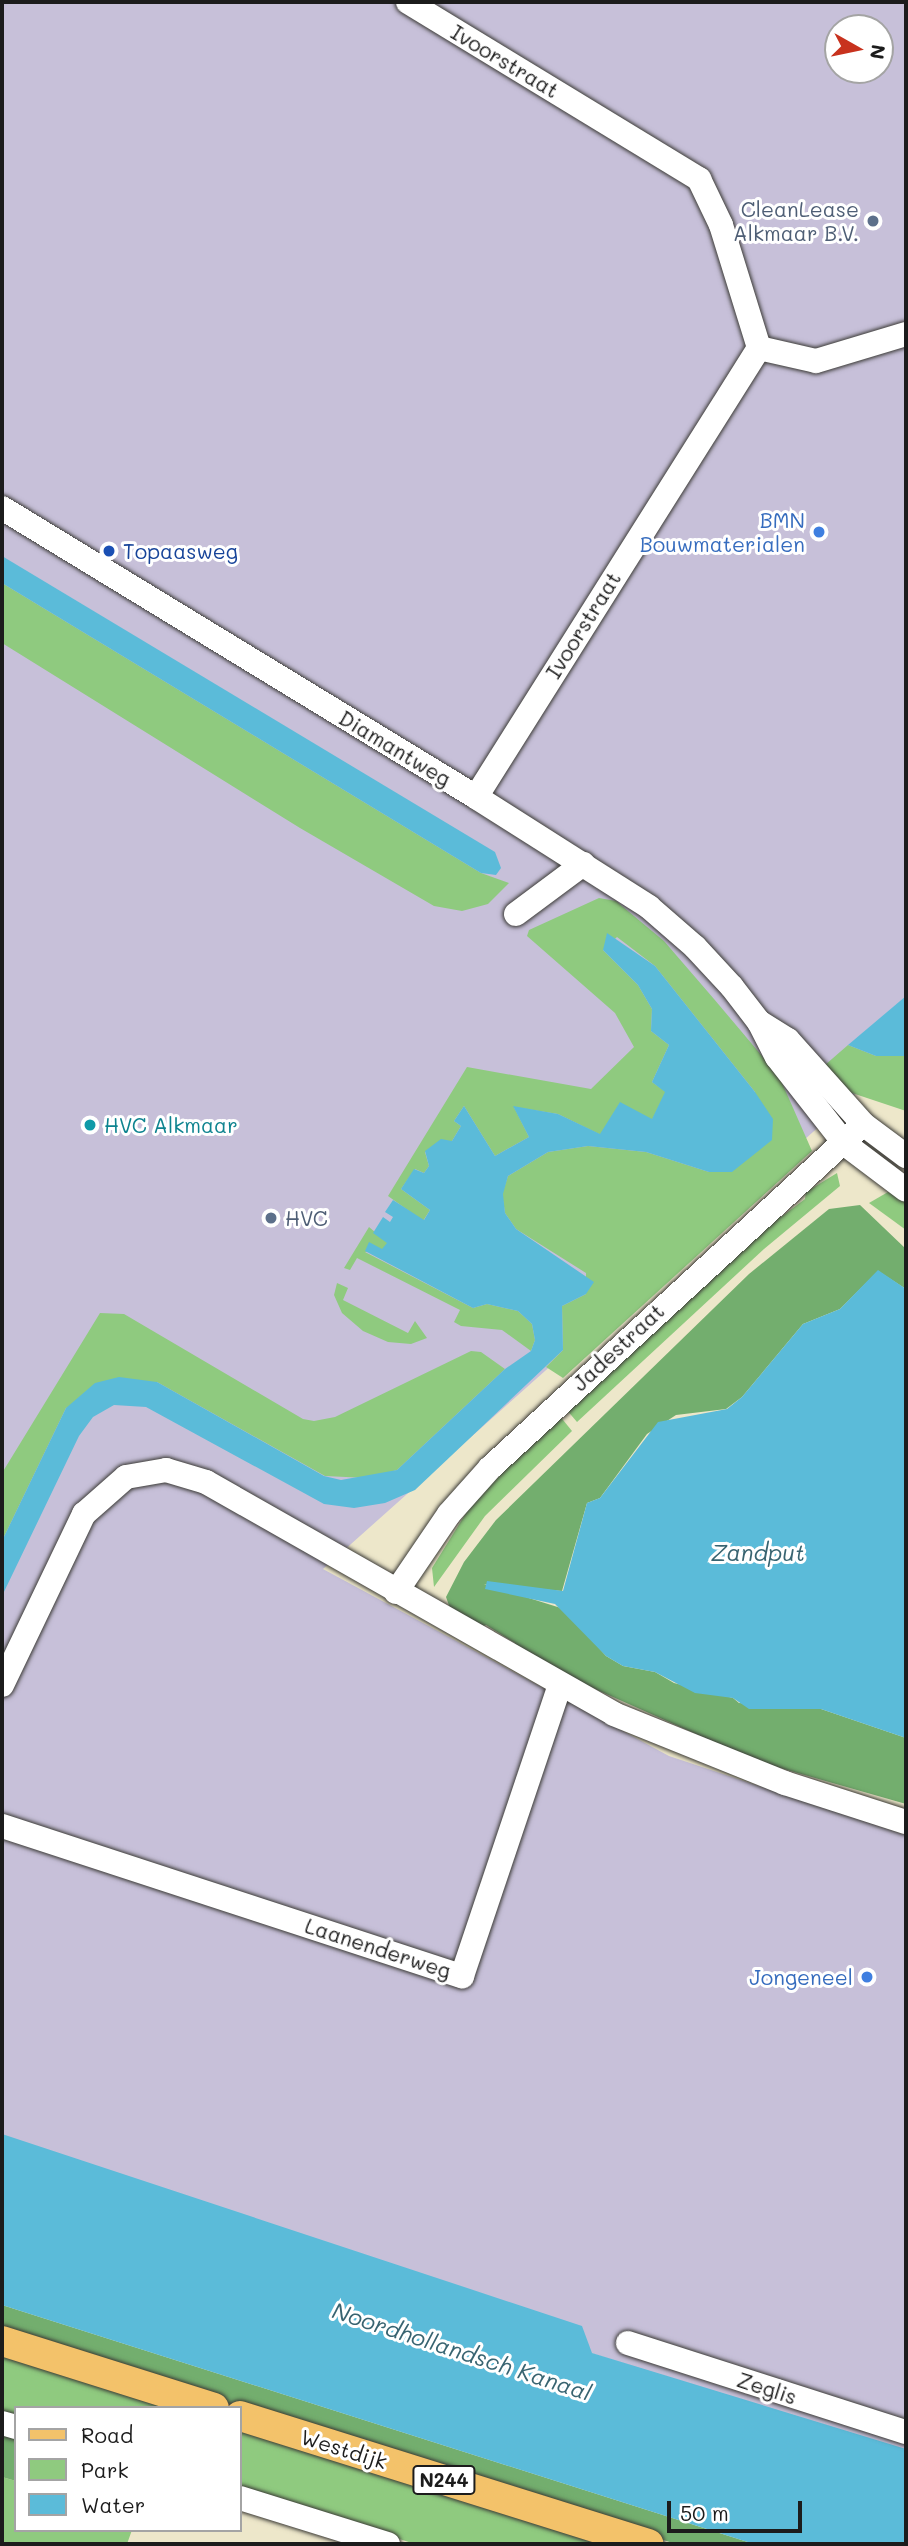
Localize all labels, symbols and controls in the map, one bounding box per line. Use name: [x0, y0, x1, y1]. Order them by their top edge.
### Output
north arrow: [824, 14, 894, 84]
street label: Ivoorstraat: [447, 19, 563, 103]
text: N: [865, 43, 892, 61]
place label: CleanLease Alkmaar B.V.: [733, 196, 859, 246]
marker: CleanLease Alkmaar B.V.: [865, 213, 881, 229]
place label: BMN Bouwmaterialen: [640, 507, 805, 557]
marker: BMN Bouwmaterialen: [811, 524, 827, 540]
place label: Topaasweg: [123, 538, 238, 564]
marker: Topaasweg: [101, 543, 117, 559]
street label: Ivoorstraat: [540, 567, 626, 683]
street label: Diamantweg: [334, 705, 456, 791]
place label: HVC Alkmaar: [104, 1112, 238, 1138]
marker: HVC Alkmaar: [82, 1117, 98, 1133]
place label: HVC: [285, 1205, 328, 1231]
marker: HVC: [263, 1210, 279, 1226]
street label: Jadestraat: [567, 1298, 669, 1396]
water label: Zandput: [711, 1538, 805, 1566]
street label: Laanenderweg: [302, 1913, 454, 1983]
place label: Jongeneel: [749, 1964, 853, 1990]
marker: Jongeneel: [859, 1969, 875, 1985]
water label: Noordhollandsch Kanaal: [329, 2296, 595, 2406]
street label: Zeglis: [734, 2367, 800, 2409]
legend: [14, 2406, 242, 2532]
text: Road: [81, 2421, 133, 2448]
street label: Westdijk: [298, 2424, 390, 2474]
text: Park: [81, 2456, 129, 2483]
road number: N244: [411, 2464, 477, 2496]
scale bar: [670, 2486, 805, 2530]
text: Water: [81, 2491, 145, 2518]
text: 50 m: [680, 2499, 729, 2526]

